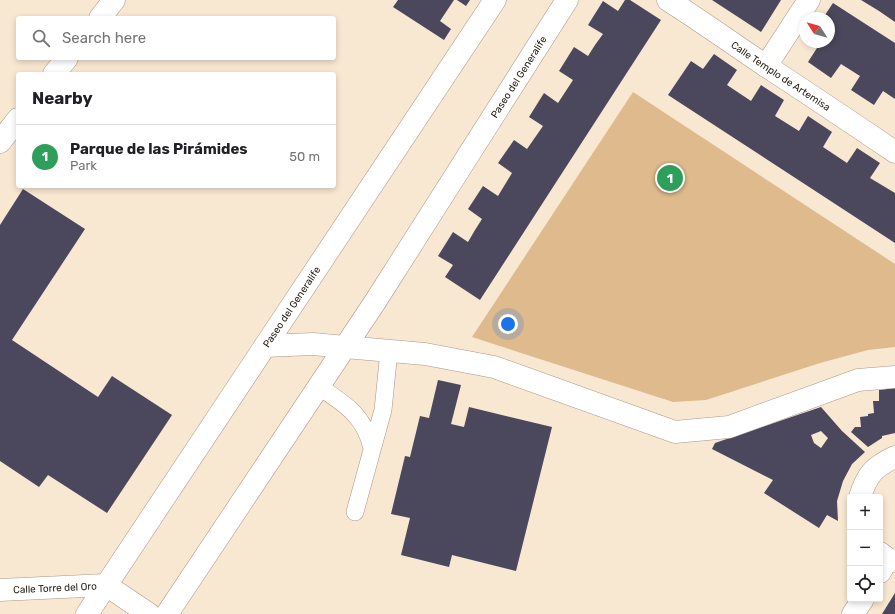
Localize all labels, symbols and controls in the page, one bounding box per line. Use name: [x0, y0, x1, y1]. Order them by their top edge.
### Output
north arrow: [799, 12, 835, 48]
search box: [16, 16, 336, 60]
icon: search: [30, 27, 52, 49]
text: Search here: [62, 29, 146, 47]
street label: Paseo del Generalife: [489, 34, 550, 120]
street label: Calle Templo de Artemisa: [729, 39, 832, 114]
text: Nearby: [32, 88, 93, 108]
text: Parque de las Pirámides: [70, 140, 248, 158]
text: 1: [42, 149, 48, 164]
text: 50 m: [289, 149, 320, 164]
text: Park: [70, 158, 97, 173]
pin: 1: [657, 163, 683, 193]
street label: Paseo del Generalife: [261, 264, 324, 350]
your location: [498, 314, 518, 334]
map controls: [847, 494, 883, 602]
button: +: [847, 494, 883, 530]
button: −: [847, 530, 883, 566]
button: locate: [847, 566, 883, 602]
street label: Calle Torre del Oro: [13, 580, 97, 596]

